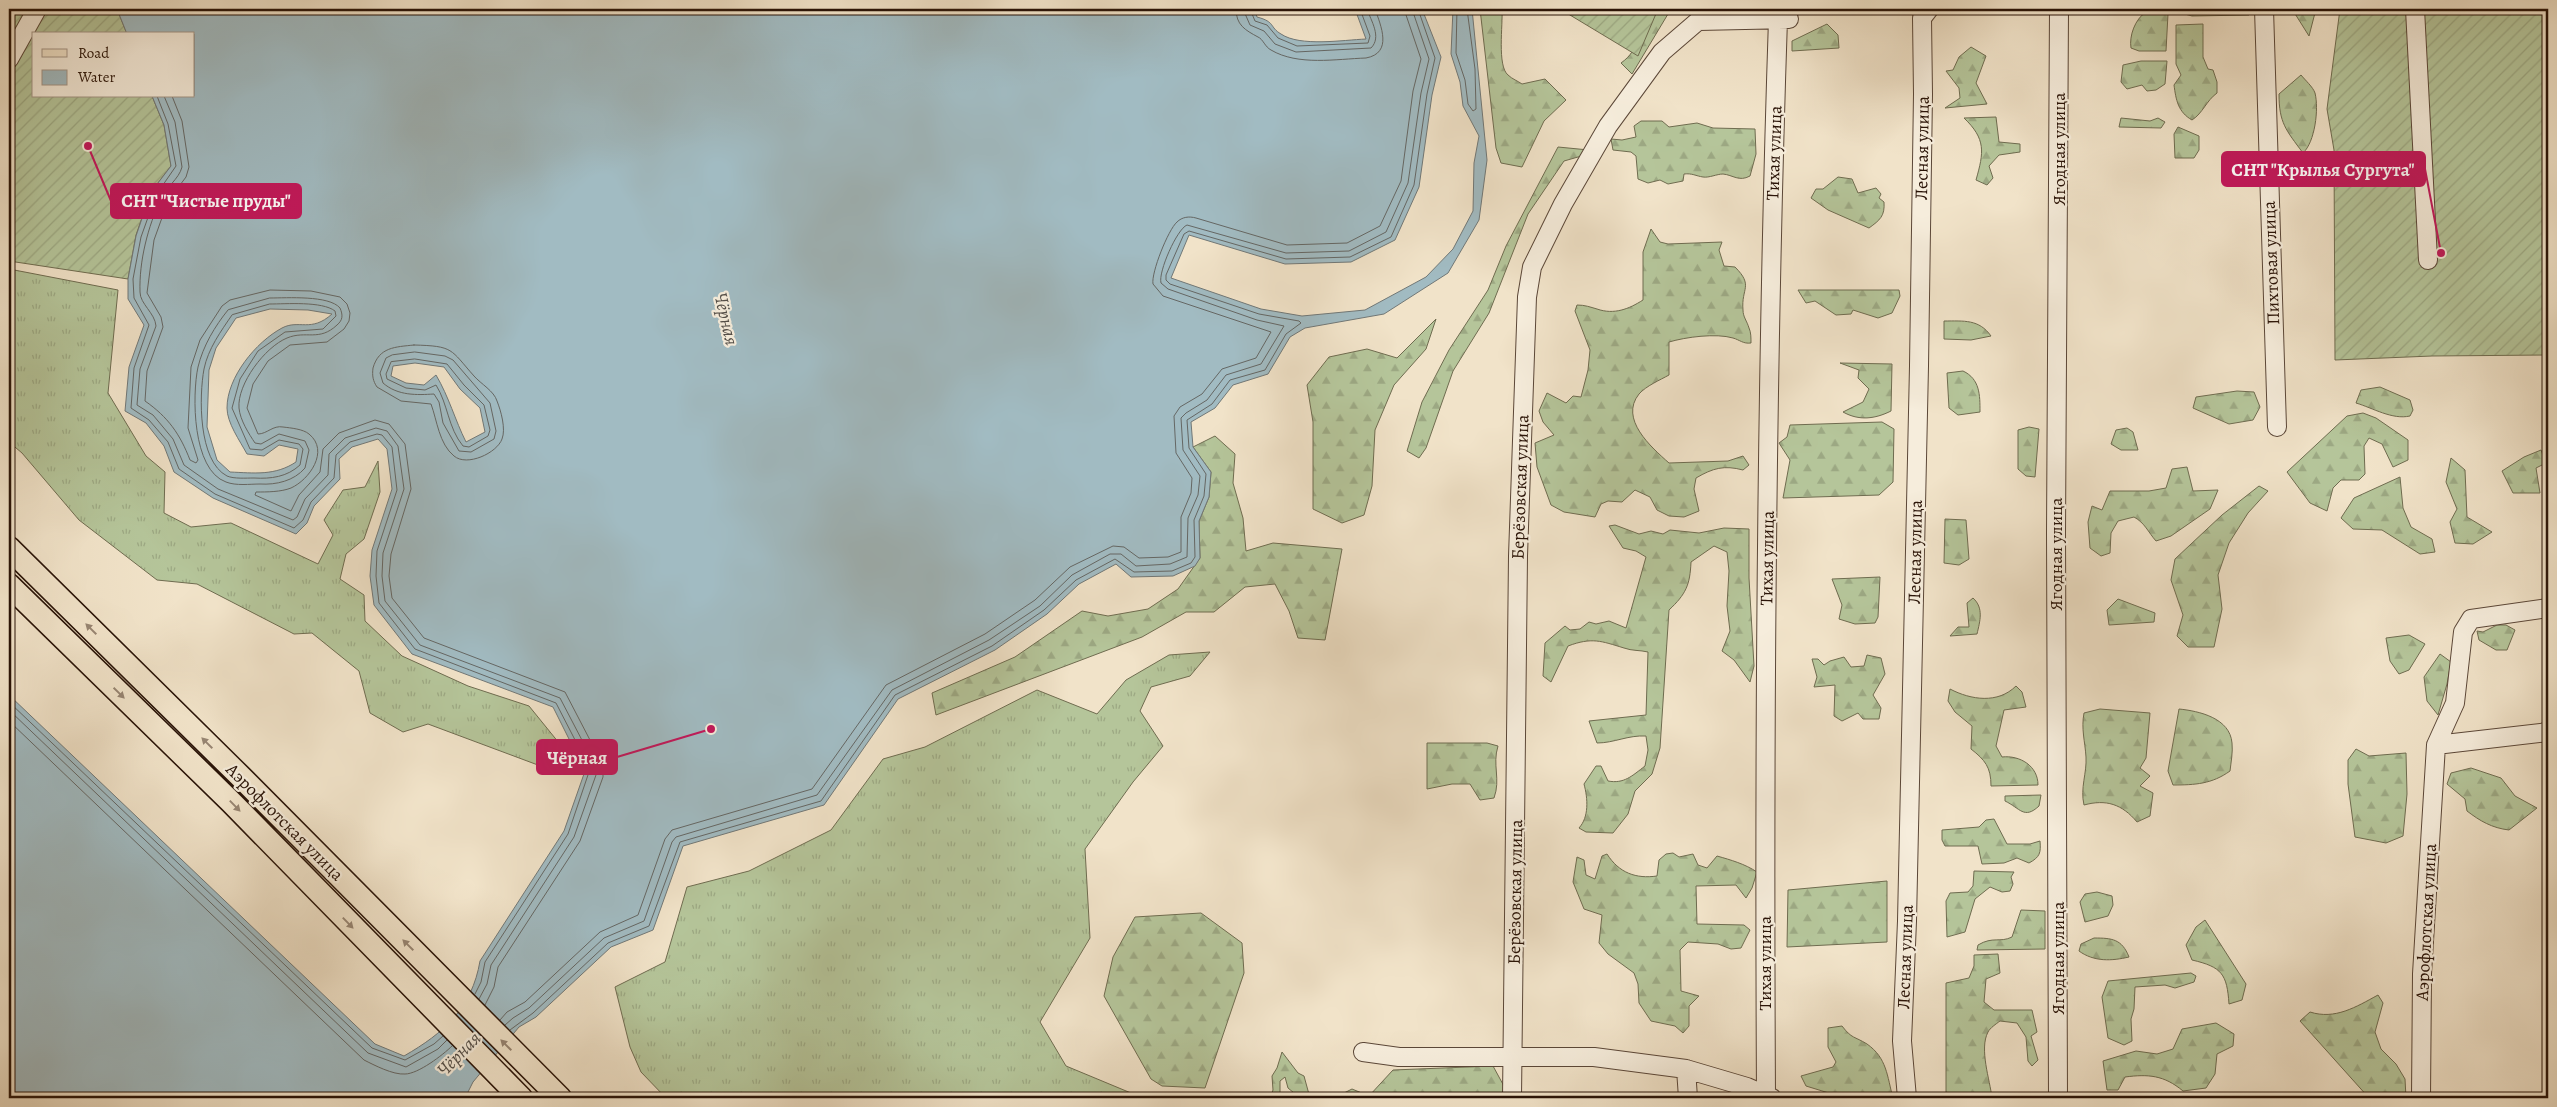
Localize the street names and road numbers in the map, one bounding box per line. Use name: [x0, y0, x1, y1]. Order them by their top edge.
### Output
street label: Ягодная улица: [2047, 92, 2071, 206]
street label: Лесная улица: [1909, 95, 1935, 200]
street label: Тихая улица: [1760, 104, 1788, 201]
street label: Пихтовая улица: [2257, 200, 2285, 325]
street label: Берёзовская улица: [1505, 413, 1535, 560]
street label: Ягодная улица: [2044, 497, 2068, 611]
street label: Лесная улица: [1902, 499, 1928, 604]
street label: Тихая улица: [1754, 510, 1780, 606]
street label: Аэрофлотская улица: [220, 757, 350, 887]
street label: Берёзовская улица: [1502, 818, 1528, 965]
street label: Аэрофлотская улица: [2410, 842, 2442, 1002]
street label: Ягодная улица: [2046, 901, 2070, 1015]
street label: Лесная улица: [1891, 904, 1919, 1010]
street label: Тихая улица: [1753, 915, 1777, 1010]

